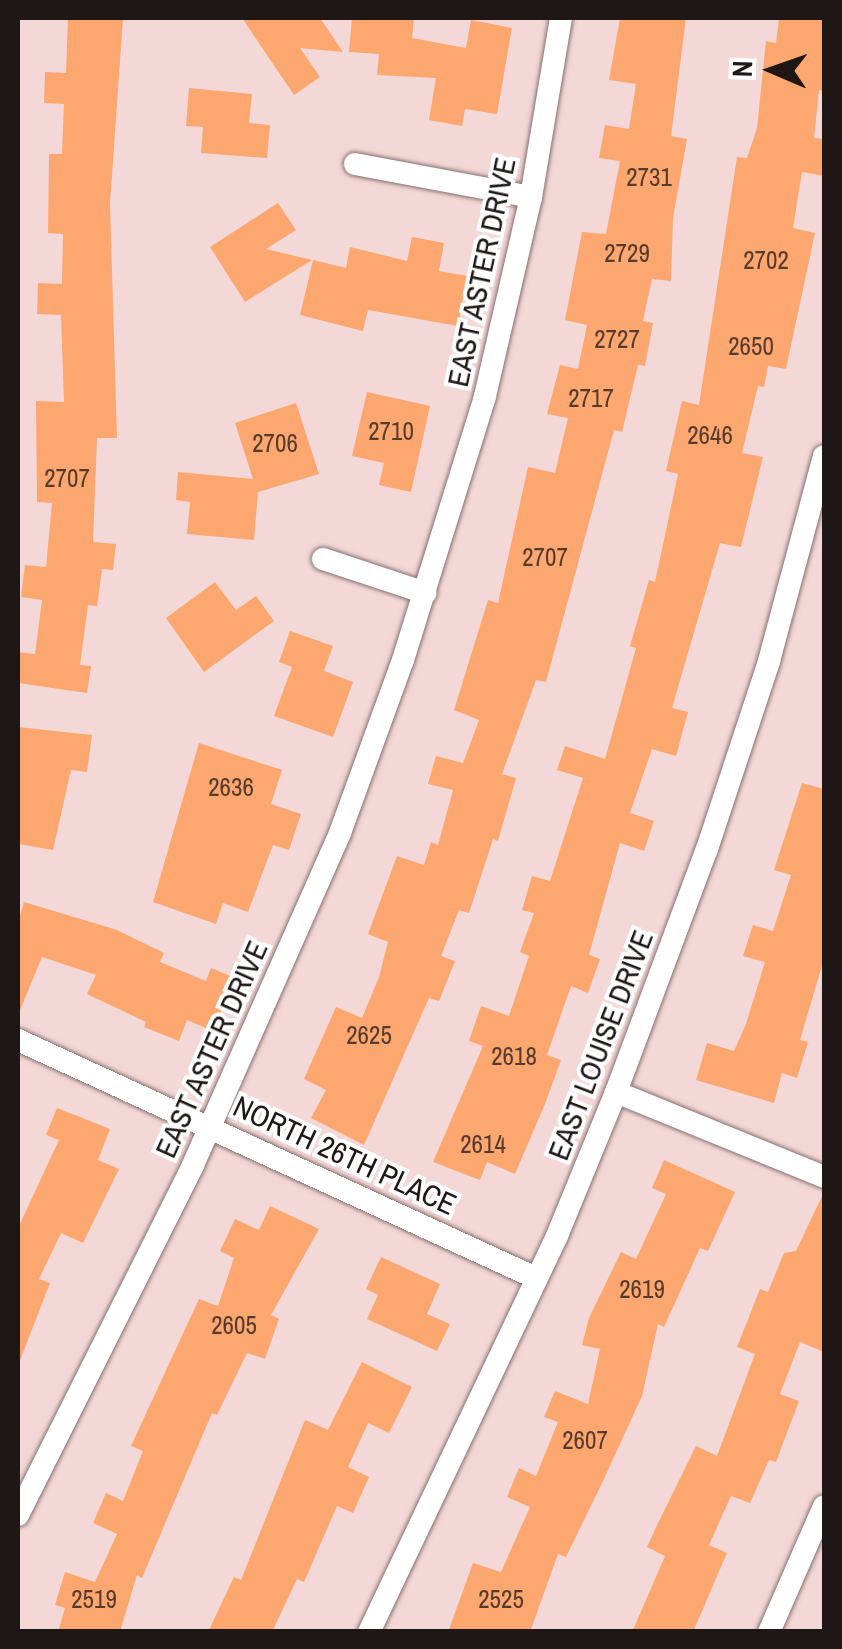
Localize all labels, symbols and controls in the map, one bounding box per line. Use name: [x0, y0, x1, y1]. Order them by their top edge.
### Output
north arrow: [722, 20, 822, 120]
text: N: [723, 60, 761, 78]
street label: EAST ASTER DRIVE: [439, 153, 523, 391]
house number: 2731: [626, 162, 672, 192]
house number: 2729: [604, 238, 650, 268]
house number: 2702: [743, 245, 789, 275]
house number: 2727: [594, 324, 640, 354]
house number: 2650: [728, 331, 774, 361]
house number: 2717: [568, 383, 614, 413]
house number: 2710: [368, 416, 414, 446]
house number: 2646: [687, 420, 733, 450]
house number: 2706: [252, 428, 298, 458]
house number: 2707: [44, 463, 90, 493]
house number: 2707: [522, 542, 568, 572]
house number: 2636: [208, 772, 254, 802]
street label: EAST LOUISE DRIVE: [540, 925, 660, 1165]
street label: EAST ASTER DRIVE: [147, 934, 275, 1164]
house number: 2625: [346, 1020, 392, 1050]
house number: 2618: [491, 1041, 537, 1071]
street label: NORTH 26TH PLACE: [228, 1088, 462, 1222]
house number: 2614: [460, 1129, 506, 1159]
house number: 2619: [619, 1274, 665, 1304]
house number: 2605: [211, 1310, 257, 1340]
house number: 2607: [562, 1425, 608, 1455]
house number: 2519: [71, 1584, 117, 1614]
house number: 2525: [478, 1584, 524, 1614]

